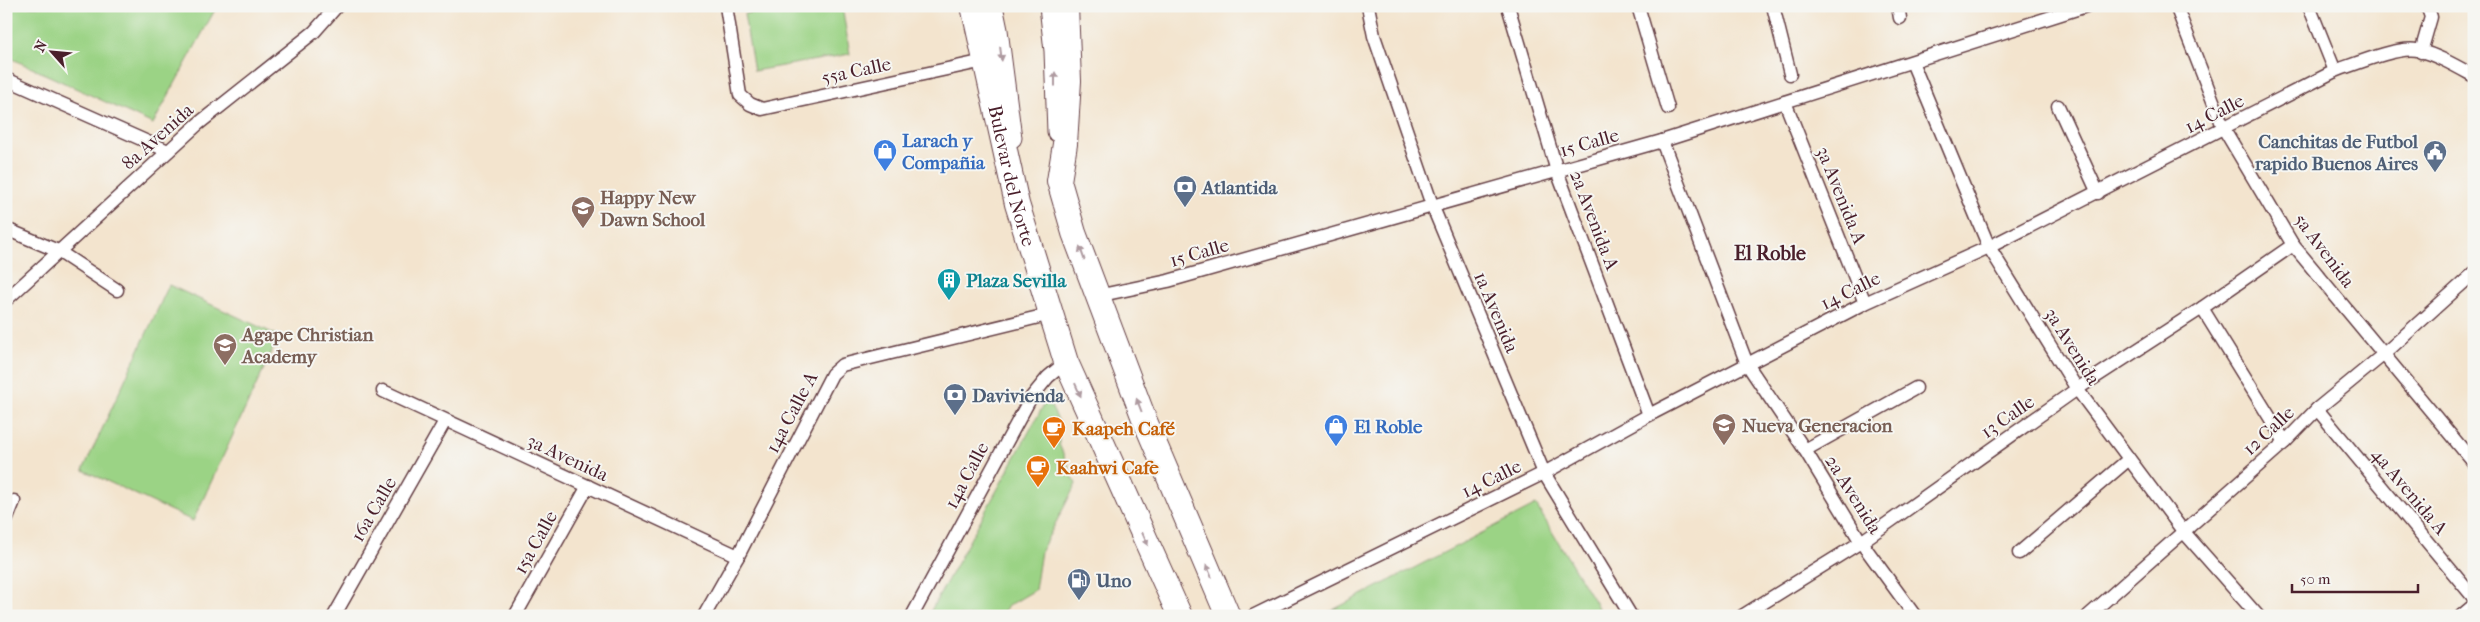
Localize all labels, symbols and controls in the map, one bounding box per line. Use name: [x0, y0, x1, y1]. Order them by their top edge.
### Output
north arrow: [28, 28, 78, 78]
text: N: [31, 37, 51, 55]
one-way arrow: [997, 46, 1005, 62]
street label: 55a Calle: [819, 53, 893, 89]
one-way arrow: [1051, 71, 1059, 87]
street label: 14 Calle: [2181, 90, 2248, 138]
street label: 8a Avenida: [117, 99, 198, 175]
street label: Bulevar del Norte: [983, 103, 1039, 249]
street label: 15 Calle: [1557, 124, 1621, 162]
place label: Larach y Compañia: [902, 130, 986, 174]
place label: Canchitas de Futbol rapido Buenos Aires: [2254, 131, 2419, 175]
shop icon: Larach y Compañia: [872, 138, 898, 172]
public building icon: Canchitas de Futbol rapido Buenos Aires: [2422, 139, 2448, 173]
street label: 3a Avenida A: [1812, 143, 1871, 248]
street label: 2a Avenida A: [1565, 167, 1623, 274]
bank icon: Atlantida: [1172, 174, 1198, 208]
place label: Atlantida: [1201, 177, 1278, 199]
place label: Happy New Dawn School: [600, 187, 706, 231]
school or university icon: Happy New Dawn School: [570, 195, 596, 229]
street label: 5a Avenida: [2289, 209, 2359, 292]
street label: 15 Calle: [1167, 234, 1231, 272]
district label: El Roble: [1734, 242, 1806, 265]
one-way arrow: [1078, 245, 1086, 260]
building icon: Plaza Sevilla: [936, 267, 962, 301]
street label: 14 Calle: [1817, 267, 1884, 315]
street label: 1a Avenida: [1469, 269, 1523, 356]
place label: Plaza Sevilla: [966, 270, 1067, 292]
street label: 3a Avenida: [2040, 304, 2105, 389]
place label: Agape Christian Academy: [241, 324, 374, 368]
school or university icon: Agape Christian Academy: [212, 332, 238, 366]
street label: 14a Calle A: [761, 368, 823, 457]
bank icon: Davivienda: [942, 382, 968, 416]
one-way arrow: [1075, 383, 1083, 397]
place label: Davivienda: [972, 385, 1065, 407]
street label: 13 Calle: [1977, 391, 2038, 443]
one-way arrow: [1135, 397, 1143, 412]
street label: 12 Calle: [2239, 402, 2299, 460]
school or university icon: Nueva Generacion: [1711, 412, 1737, 446]
shop icon: El Roble: [1323, 413, 1349, 447]
cafe icon: Kaapeh Café: [1041, 415, 1067, 449]
place label: Nueva Generacion: [1742, 415, 1894, 437]
place label: El Roble: [1354, 416, 1423, 438]
place label: Kaapeh Café: [1072, 418, 1176, 440]
street label: 3a Avenida: [524, 430, 612, 486]
street label: 14a Calle: [940, 438, 994, 513]
street label: 4a Avenida A: [2367, 444, 2452, 540]
street label: 2a Avenida: [1820, 451, 1886, 538]
cafe icon: Kaahwi Cafe: [1025, 454, 1051, 488]
street label: 14 Calle: [1458, 455, 1525, 503]
place label: Kaahwi Cafe: [1056, 457, 1159, 479]
street label: 16a Calle: [347, 473, 401, 546]
street label: 15a Calle: [509, 507, 562, 578]
one-way arrow: [1141, 532, 1149, 546]
scale bar: [2292, 562, 2419, 594]
one-way arrow: [1205, 564, 1213, 578]
fuel station icon: Uno: [1066, 567, 1092, 601]
place label: Uno: [1095, 570, 1132, 592]
text: 50 m: [2300, 570, 2331, 588]

